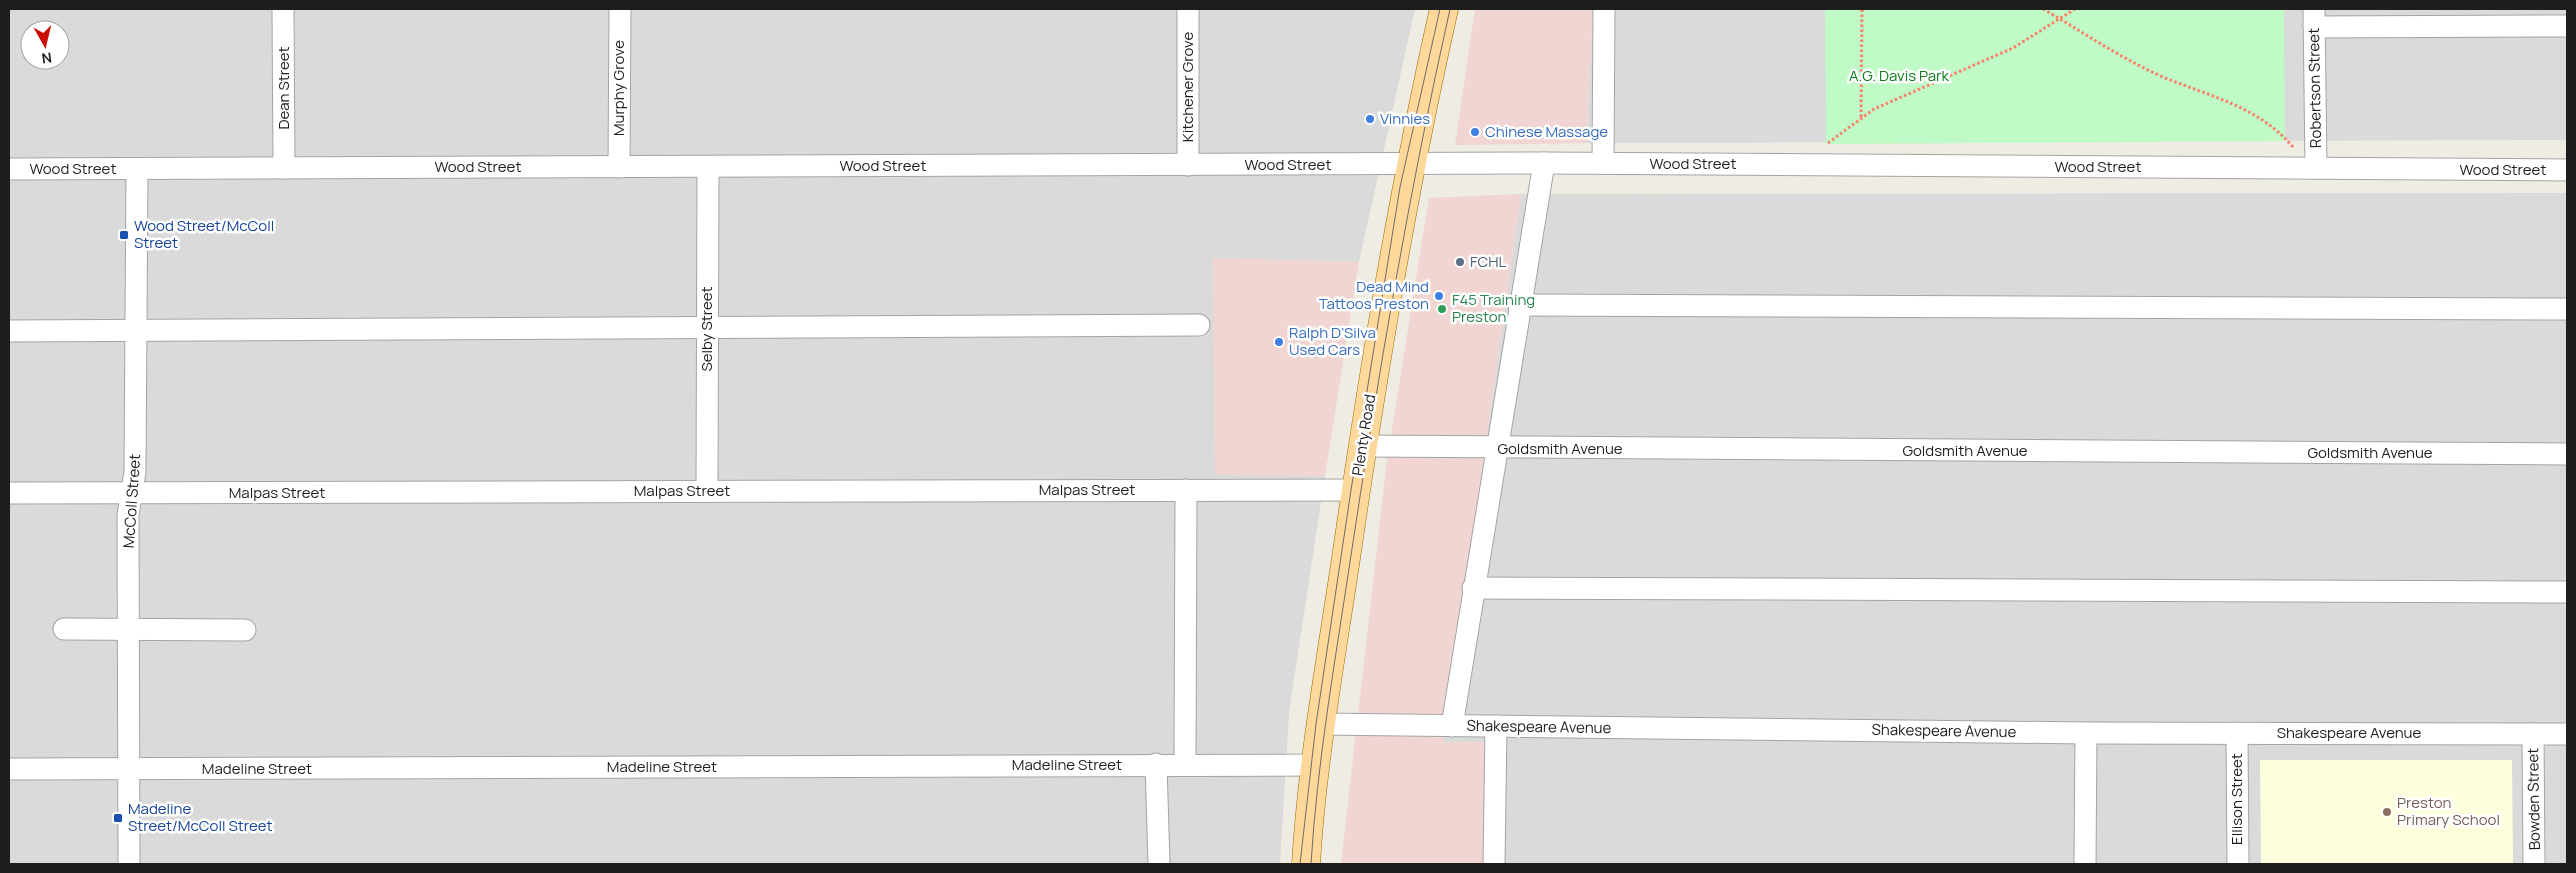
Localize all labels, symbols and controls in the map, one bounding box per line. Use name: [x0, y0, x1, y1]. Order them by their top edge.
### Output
north arrow: [20, 20, 70, 70]
street label: Robertson Street: [2303, 28, 2326, 148]
street label: Kitchener Grove: [1177, 32, 1198, 142]
street label: Murphy Grove: [608, 40, 629, 136]
street label: Dean Street: [273, 47, 294, 130]
text: N: [41, 48, 53, 68]
park label: A.G. Davis Park: [1849, 65, 1950, 86]
place label: Vinnies: [1380, 108, 1430, 129]
marker: Vinnies: [1364, 113, 1376, 125]
place label: Chinese Massage: [1485, 121, 1608, 142]
marker: Chinese Massage: [1469, 126, 1481, 138]
street label: Wood Street: [1650, 153, 1736, 174]
street label: Wood Street: [1245, 154, 1331, 175]
street label: Wood Street: [840, 155, 926, 176]
street label: Wood Street: [435, 156, 521, 177]
street label: Wood Street: [2055, 156, 2141, 177]
street label: Wood Street: [30, 158, 116, 179]
street label: Wood Street: [2460, 159, 2546, 180]
place label: Wood Street/McColl Street: [134, 215, 274, 253]
marker: Wood Street/McColl Street: [118, 229, 130, 241]
place label: FCHL: [1470, 251, 1507, 272]
marker: FCHL: [1454, 256, 1466, 268]
place label: Dead Mind Tattoos Preston: [1319, 276, 1429, 314]
street label: Selby Street: [696, 287, 717, 371]
place label: F45 Training Preston: [1452, 289, 1535, 327]
marker: Dead Mind Tattoos Preston: [1433, 290, 1445, 302]
marker: F45 Training Preston: [1436, 303, 1448, 315]
place label: Ralph D'Silva Used Cars: [1289, 322, 1376, 360]
marker: Ralph D'Silva Used Cars: [1273, 336, 1285, 348]
street label: Plenty Road: [1347, 393, 1380, 477]
street label: Goldsmith Avenue: [1497, 438, 1623, 459]
street label: Goldsmith Avenue: [1902, 440, 2028, 461]
street label: Goldsmith Avenue: [2307, 442, 2433, 463]
street label: McColl Street: [118, 453, 145, 549]
street label: Malpas Street: [1039, 479, 1135, 500]
street label: Malpas Street: [634, 480, 730, 501]
street label: Malpas Street: [229, 482, 325, 503]
street label: Shakespeare Avenue: [1467, 715, 1612, 738]
street label: Shakespeare Avenue: [1872, 719, 2017, 742]
street label: Shakespeare Avenue: [2277, 722, 2422, 743]
street label: Bowden Street: [2522, 748, 2545, 850]
street label: Ellison Street: [2226, 753, 2247, 845]
street label: Madeline Street: [1012, 754, 1122, 775]
street label: Madeline Street: [607, 756, 717, 777]
street label: Madeline Street: [202, 758, 312, 779]
place label: Preston Primary School: [2397, 792, 2500, 830]
place label: Madeline Street/McColl Street: [128, 798, 272, 836]
marker: Preston Primary School: [2381, 806, 2393, 818]
marker: Madeline Street/McColl Street: [112, 812, 124, 824]

